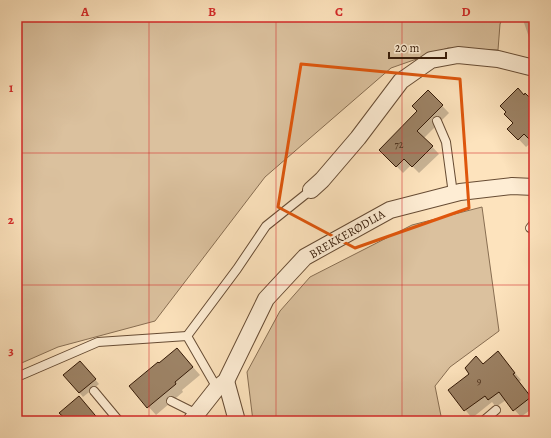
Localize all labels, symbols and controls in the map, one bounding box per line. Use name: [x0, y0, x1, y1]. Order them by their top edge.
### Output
text: A: [80, 3, 90, 20]
text: B: [208, 3, 216, 20]
text: C: [335, 3, 343, 20]
text: D: [461, 3, 471, 20]
scale bar: [389, 34, 446, 60]
text: 20 m: [395, 40, 419, 56]
text: 1: [9, 79, 14, 96]
house number: 72: [395, 138, 404, 151]
street label: BREKKERØDLIA: [306, 205, 389, 262]
text: 2: [8, 211, 15, 228]
text: 3: [8, 342, 14, 359]
house number: 9: [477, 374, 482, 387]

